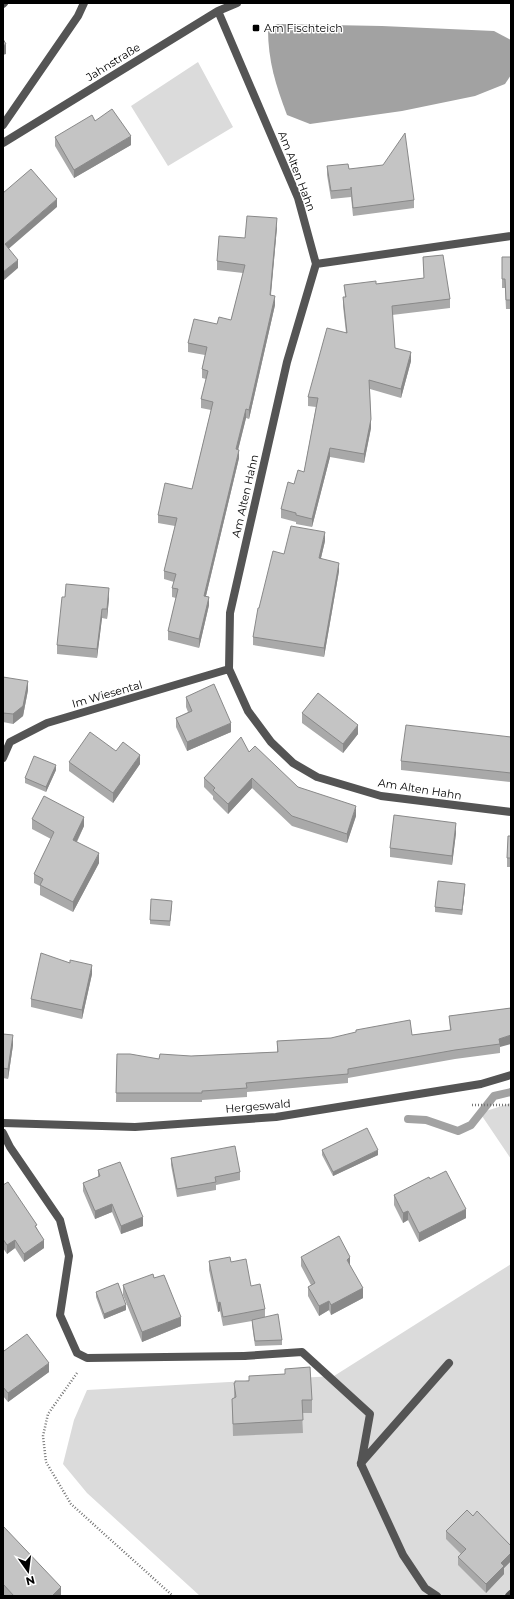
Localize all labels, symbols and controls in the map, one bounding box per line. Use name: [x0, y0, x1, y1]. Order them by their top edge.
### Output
place label: Am Fischteich: [264, 21, 343, 35]
marker: Am Fischteich: [251, 23, 261, 33]
street label: Jahnstraße: [83, 40, 143, 85]
street label: Am Alten Hahn: [275, 129, 319, 213]
street label: Am Alten Hahn: [229, 453, 261, 539]
street label: Im Wiesental: [70, 677, 144, 711]
street label: Am Alten Hahn: [377, 775, 463, 803]
street label: Hergeswald: [225, 1096, 291, 1116]
north arrow: [8, 1551, 48, 1591]
text: N: [24, 1573, 36, 1589]

